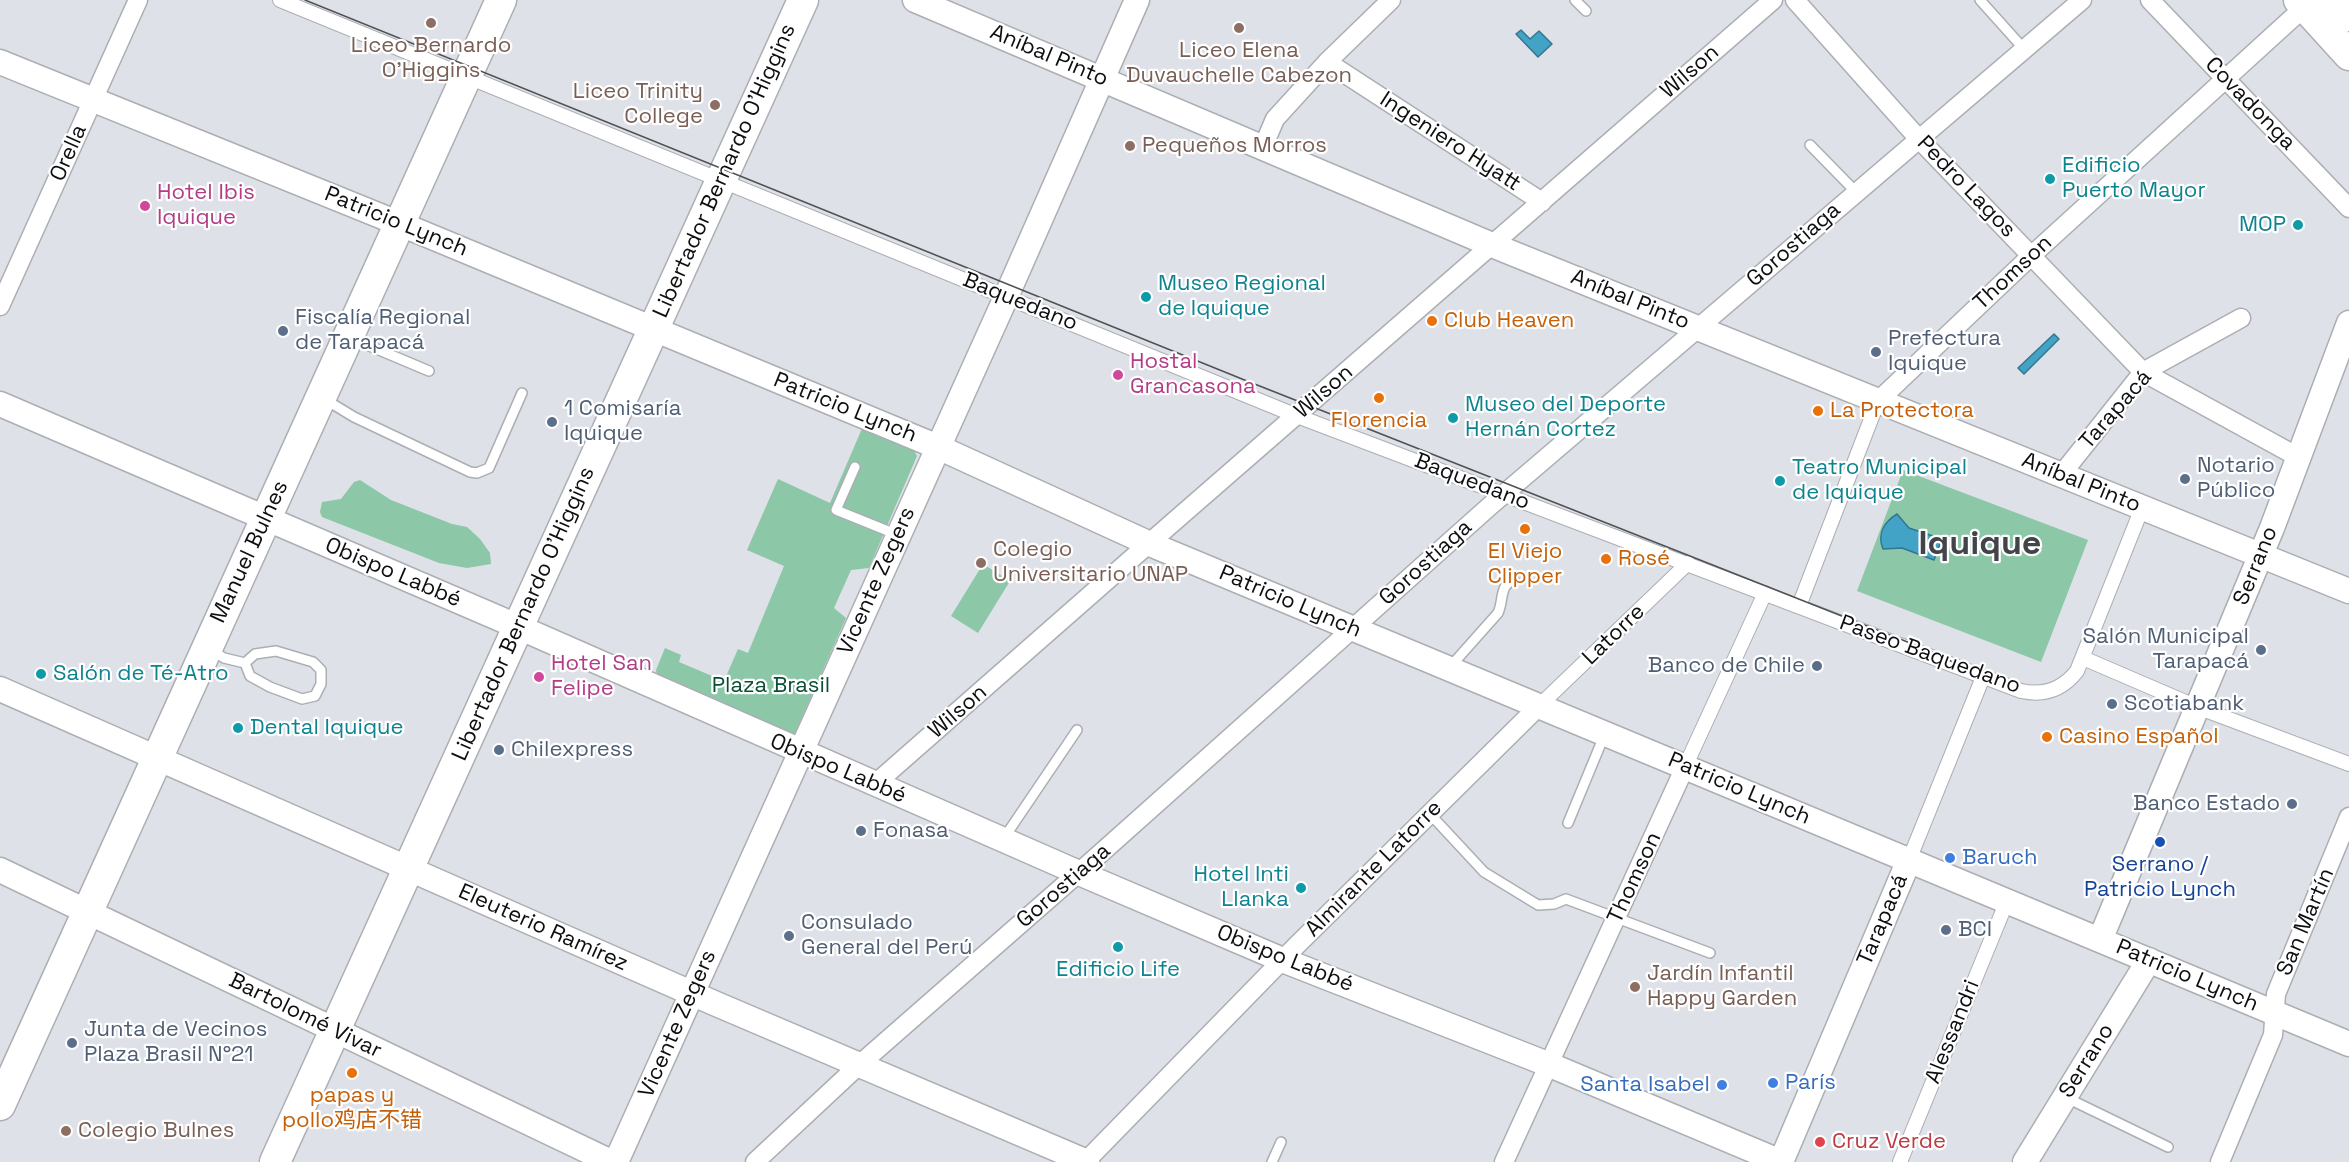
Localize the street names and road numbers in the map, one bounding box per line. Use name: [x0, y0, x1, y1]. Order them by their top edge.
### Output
street label: Aníbal Pinto: [986, 19, 1112, 93]
street label: Libertador Bernardo O'Higgins: [648, 20, 802, 322]
street label: Wilson: [1655, 40, 1725, 104]
street label: Covadonga: [2199, 52, 2301, 156]
street label: Ingeniero Hyatt: [1375, 87, 1525, 197]
street label: Orella: [45, 121, 93, 185]
street label: Pedro Lagos: [1911, 131, 2021, 243]
street label: Patricio Lynch: [321, 181, 471, 263]
street label: Gorostiaga: [1742, 197, 1846, 293]
street label: Thomson: [1968, 230, 2058, 316]
street label: Aníbal Pinto: [1567, 264, 1693, 336]
street label: Baquedano: [959, 267, 1081, 337]
street label: Wilson: [1289, 360, 1359, 424]
street label: Tarapacá: [2074, 365, 2158, 455]
street label: Patricio Lynch: [770, 367, 920, 449]
street label: Aníbal Pinto: [2018, 447, 2144, 519]
street label: Baquedano: [1411, 448, 1533, 516]
street label: Libertador Bernardo O'Higgins: [447, 463, 601, 765]
street label: Manuel Bulnes: [205, 477, 295, 627]
street label: Vicente Zegers: [833, 503, 921, 659]
street label: Gorostiaga: [1374, 515, 1478, 611]
street label: Serrano: [2228, 523, 2284, 609]
street label: Obispo Labbé: [321, 532, 465, 614]
street label: Patricio Lynch: [1215, 560, 1365, 644]
street label: Latorre: [1577, 599, 1651, 671]
street label: Paseo Baquedano: [1836, 610, 2024, 700]
street label: Wilson: [923, 680, 993, 744]
street label: Obispo Labbé: [766, 728, 910, 810]
street label: Patricio Lynch: [1664, 747, 1814, 831]
street label: Almirante Latorre: [1300, 795, 1448, 943]
street label: Thomson: [1602, 828, 1668, 928]
street label: Gorostiaga: [1012, 838, 1116, 934]
street label: San Martín: [2272, 864, 2340, 980]
street label: Tarapacá: [1852, 870, 1914, 970]
street label: Eleuterio Ramírez: [454, 879, 632, 977]
street label: Obispo Labbé: [1213, 920, 1357, 998]
street label: Patricio Lynch: [2112, 934, 2262, 1018]
street label: Vicente Zegers: [634, 946, 722, 1102]
street label: Bartolomé Vivar: [224, 968, 386, 1064]
street label: Alessandri: [1920, 976, 1986, 1088]
street label: Serrano: [2054, 1019, 2120, 1103]

